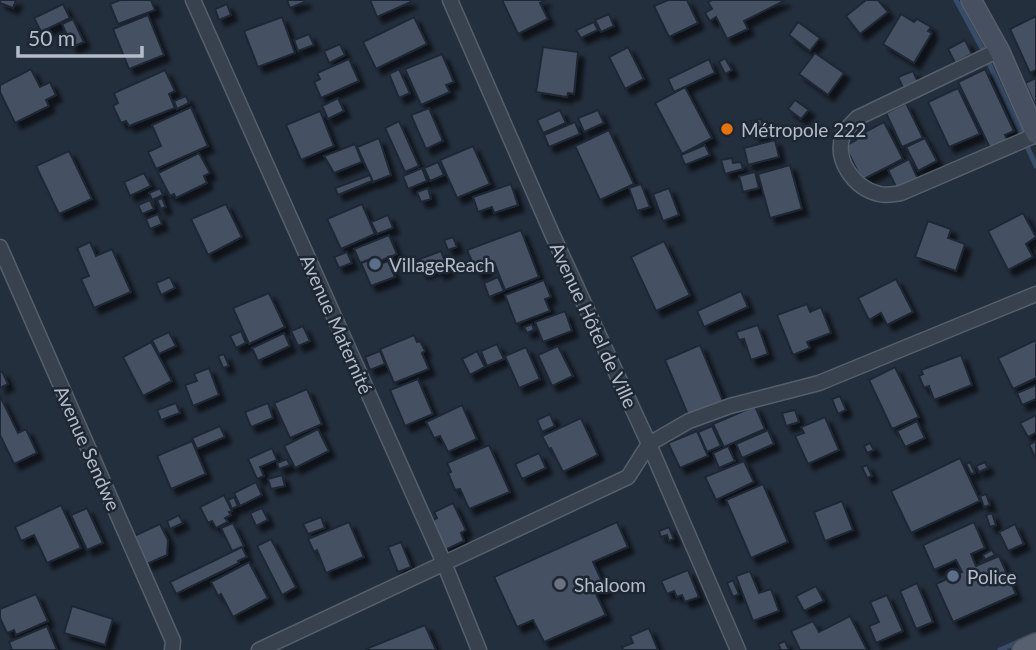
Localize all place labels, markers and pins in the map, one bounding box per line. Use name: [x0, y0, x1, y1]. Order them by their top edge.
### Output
place label: Métropole 222: [741, 118, 866, 141]
marker: Métropole 222: [719, 121, 735, 137]
place label: VillageReach: [389, 253, 495, 276]
marker: VillageReach: [367, 256, 383, 272]
place label: Police: [967, 565, 1017, 588]
marker: Police: [945, 568, 961, 584]
place label: Shaloom: [574, 573, 646, 596]
marker: Shaloom: [552, 576, 568, 592]

